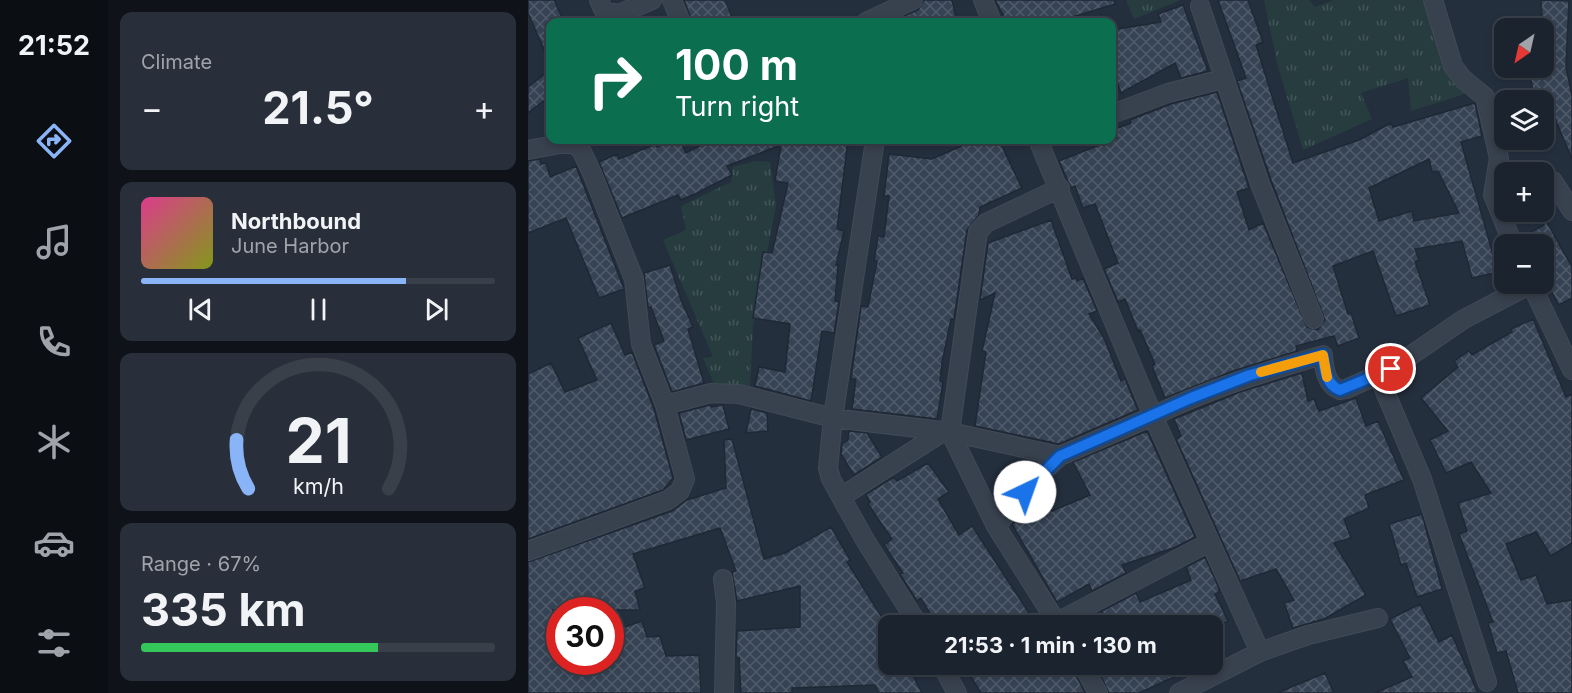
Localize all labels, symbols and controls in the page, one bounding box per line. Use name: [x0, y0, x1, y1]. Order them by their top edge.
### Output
north arrow: [1494, 18, 1554, 78]
map controls: [1494, 18, 1554, 294]
text: 21:52: [18, 29, 90, 62]
text: 100 m: [675, 39, 798, 90]
icon: right: [576, 42, 654, 120]
text: Climate: [141, 50, 212, 74]
text: 21.5°: [262, 80, 374, 135]
text: −: [141, 88, 163, 128]
text: +: [473, 88, 495, 128]
text: Turn right: [675, 90, 799, 123]
button: layers: [1494, 90, 1554, 150]
icon: directions: [33, 120, 75, 162]
button: +: [1494, 162, 1554, 222]
text: Northbound: [231, 208, 361, 234]
icon: music: [33, 221, 75, 263]
text: June Harbor: [231, 234, 349, 258]
button: −: [1494, 234, 1554, 294]
icon: previous: [184, 293, 217, 326]
icon: pause: [302, 293, 335, 326]
icon: next: [420, 293, 453, 326]
icon: phone: [33, 321, 75, 363]
pin: [1365, 343, 1416, 394]
icon: arrive: [1374, 352, 1407, 385]
text: 21: [285, 403, 351, 478]
icon: climate: [33, 421, 75, 463]
position arrow: [993, 460, 1057, 524]
text: km/h: [293, 473, 343, 499]
icon: car: [33, 522, 75, 564]
text: Range · 67%: [141, 552, 261, 576]
text: 335 km: [141, 582, 306, 637]
speed limit sign: 30: [546, 597, 624, 675]
icon: filters: [33, 622, 75, 664]
text: 21:53 · 1 min · 130 m: [944, 632, 1157, 658]

